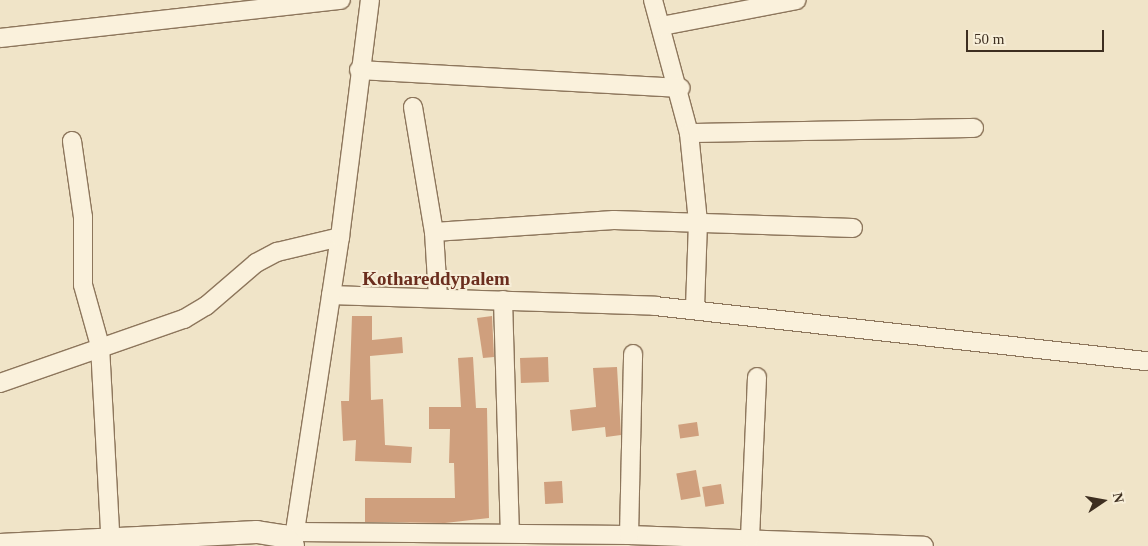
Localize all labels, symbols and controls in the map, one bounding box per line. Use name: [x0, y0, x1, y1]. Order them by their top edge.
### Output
scale bar: [968, 20, 1106, 52]
text: 50 m: [974, 31, 1004, 47]
district label: Kothareddypalem: [362, 268, 510, 290]
north arrow: [1078, 476, 1128, 526]
text: N: [1110, 491, 1127, 504]

